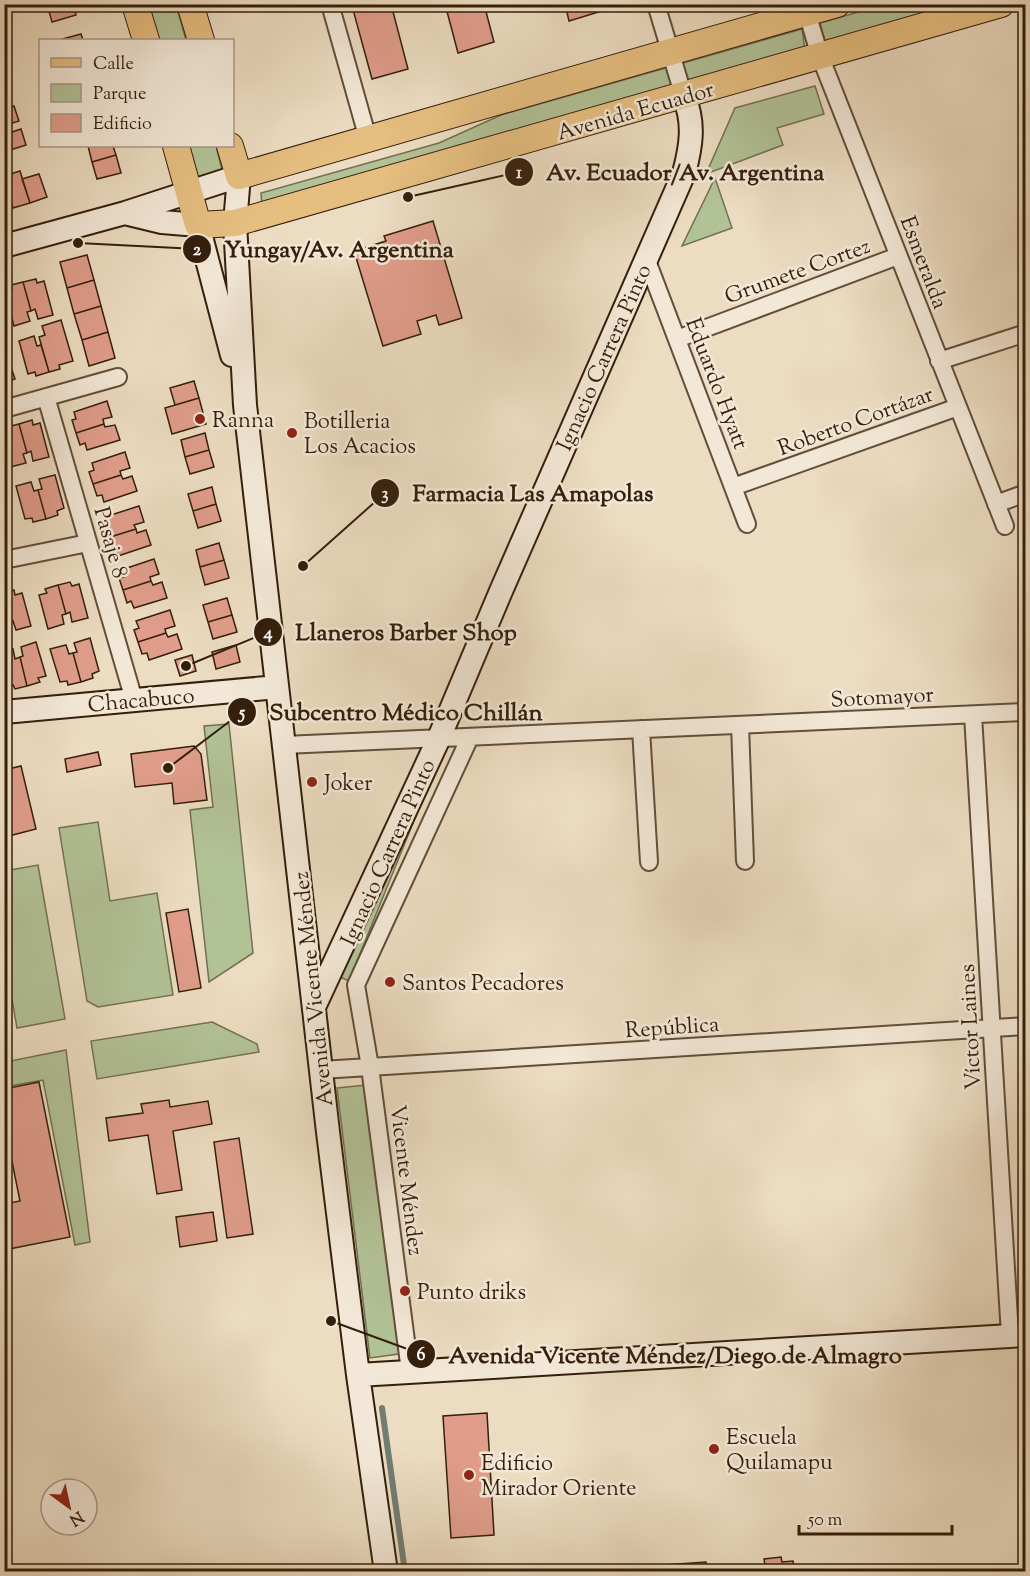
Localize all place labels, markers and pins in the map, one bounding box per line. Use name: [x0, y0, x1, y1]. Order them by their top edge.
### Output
callout: Av. Ecuador/Av. Argentina: [504, 151, 836, 193]
callout: Yungay/Av. Argentina: [182, 228, 465, 270]
place label: Ranna: [212, 406, 274, 438]
place label: Botilleria Los Acacios: [304, 407, 416, 464]
marker: Ranna: [193, 412, 207, 426]
marker: Botilleria Los Acacios: [285, 426, 299, 440]
callout: Farmacia Las Amapolas: [370, 472, 665, 514]
callout: Llaneros Barber Shop: [253, 611, 529, 653]
callout: Subcentro Médico Chillán: [227, 691, 555, 733]
place label: Joker: [323, 769, 372, 801]
marker: Joker: [305, 775, 319, 789]
place label: Santos Pecadores: [402, 969, 564, 1001]
marker: Santos Pecadores: [383, 975, 397, 989]
place label: Punto driks: [417, 1278, 526, 1310]
marker: Punto driks: [398, 1284, 412, 1298]
callout: Avenida Vicente Méndez/Diego de Almagro: [406, 1333, 913, 1375]
place label: Escuela Quilamapu: [726, 1423, 833, 1480]
marker: Escuela Quilamapu: [707, 1442, 721, 1456]
place label: Edificio Mirador Oriente: [481, 1449, 637, 1506]
marker: Edificio Mirador Oriente: [462, 1468, 476, 1482]

